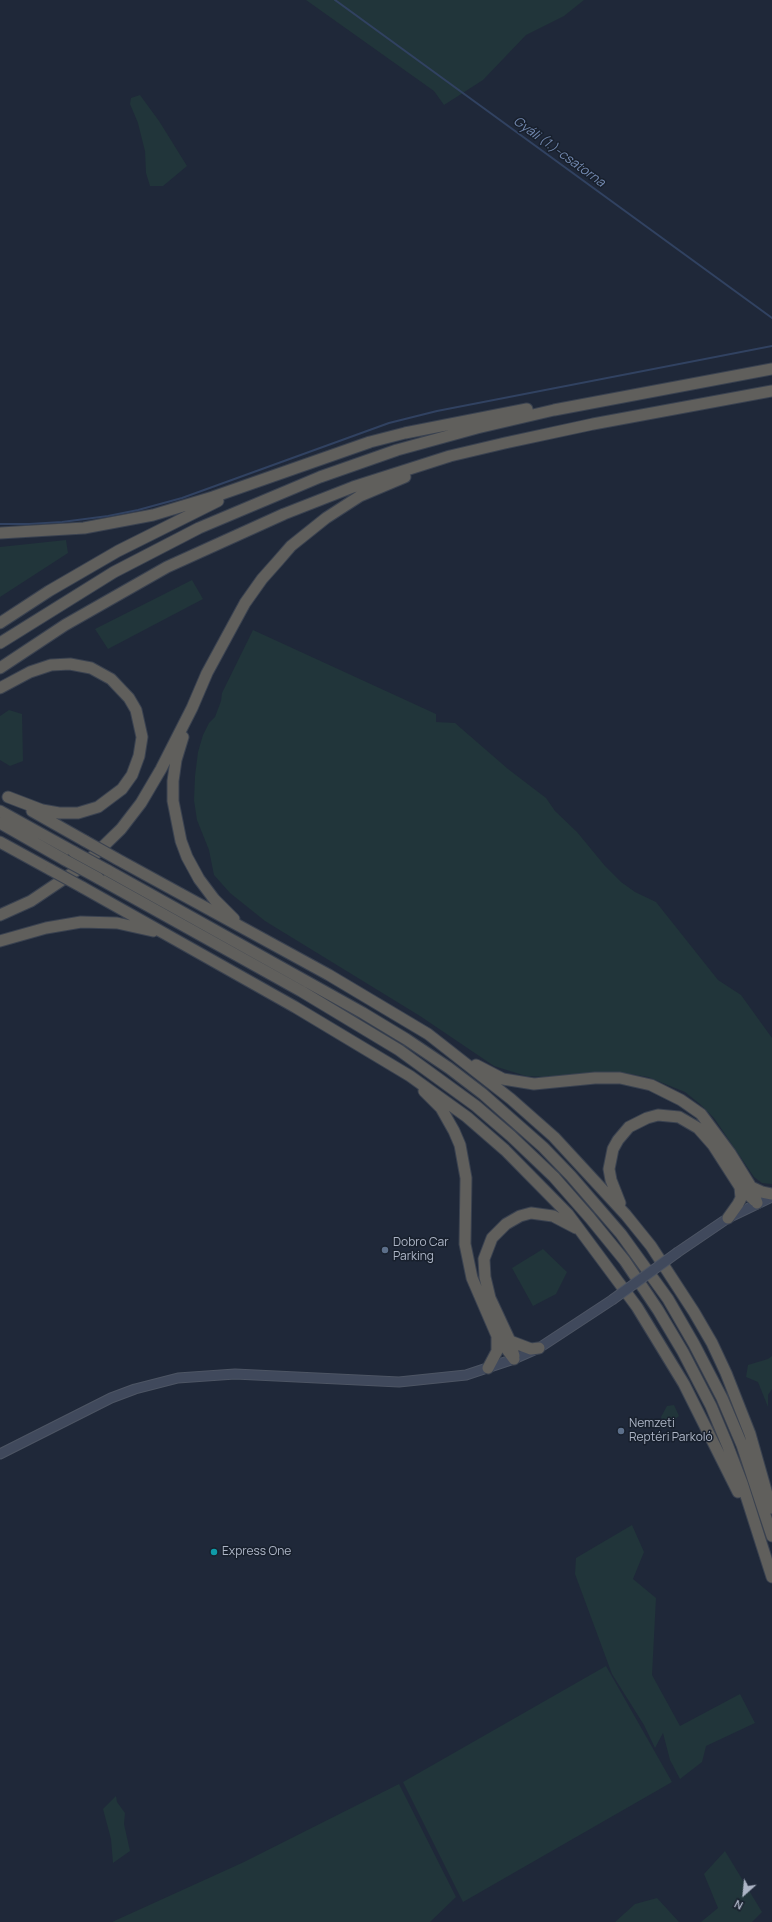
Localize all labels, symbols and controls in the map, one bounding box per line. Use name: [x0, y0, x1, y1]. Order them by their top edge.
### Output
water label: Gyáli (1.)-csatorna: [510, 113, 608, 191]
place label: Dobro Car Parking: [393, 1236, 449, 1264]
marker: Dobro Car Parking: [380, 1245, 390, 1255]
place label: Nemzeti Reptéri Parkoló: [629, 1417, 713, 1445]
marker: Nemzeti Reptéri Parkoló: [616, 1426, 626, 1436]
place label: Express One: [222, 1545, 291, 1559]
marker: Express One: [209, 1547, 219, 1557]
north arrow: [724, 1874, 764, 1914]
text: N: [731, 1897, 745, 1914]

